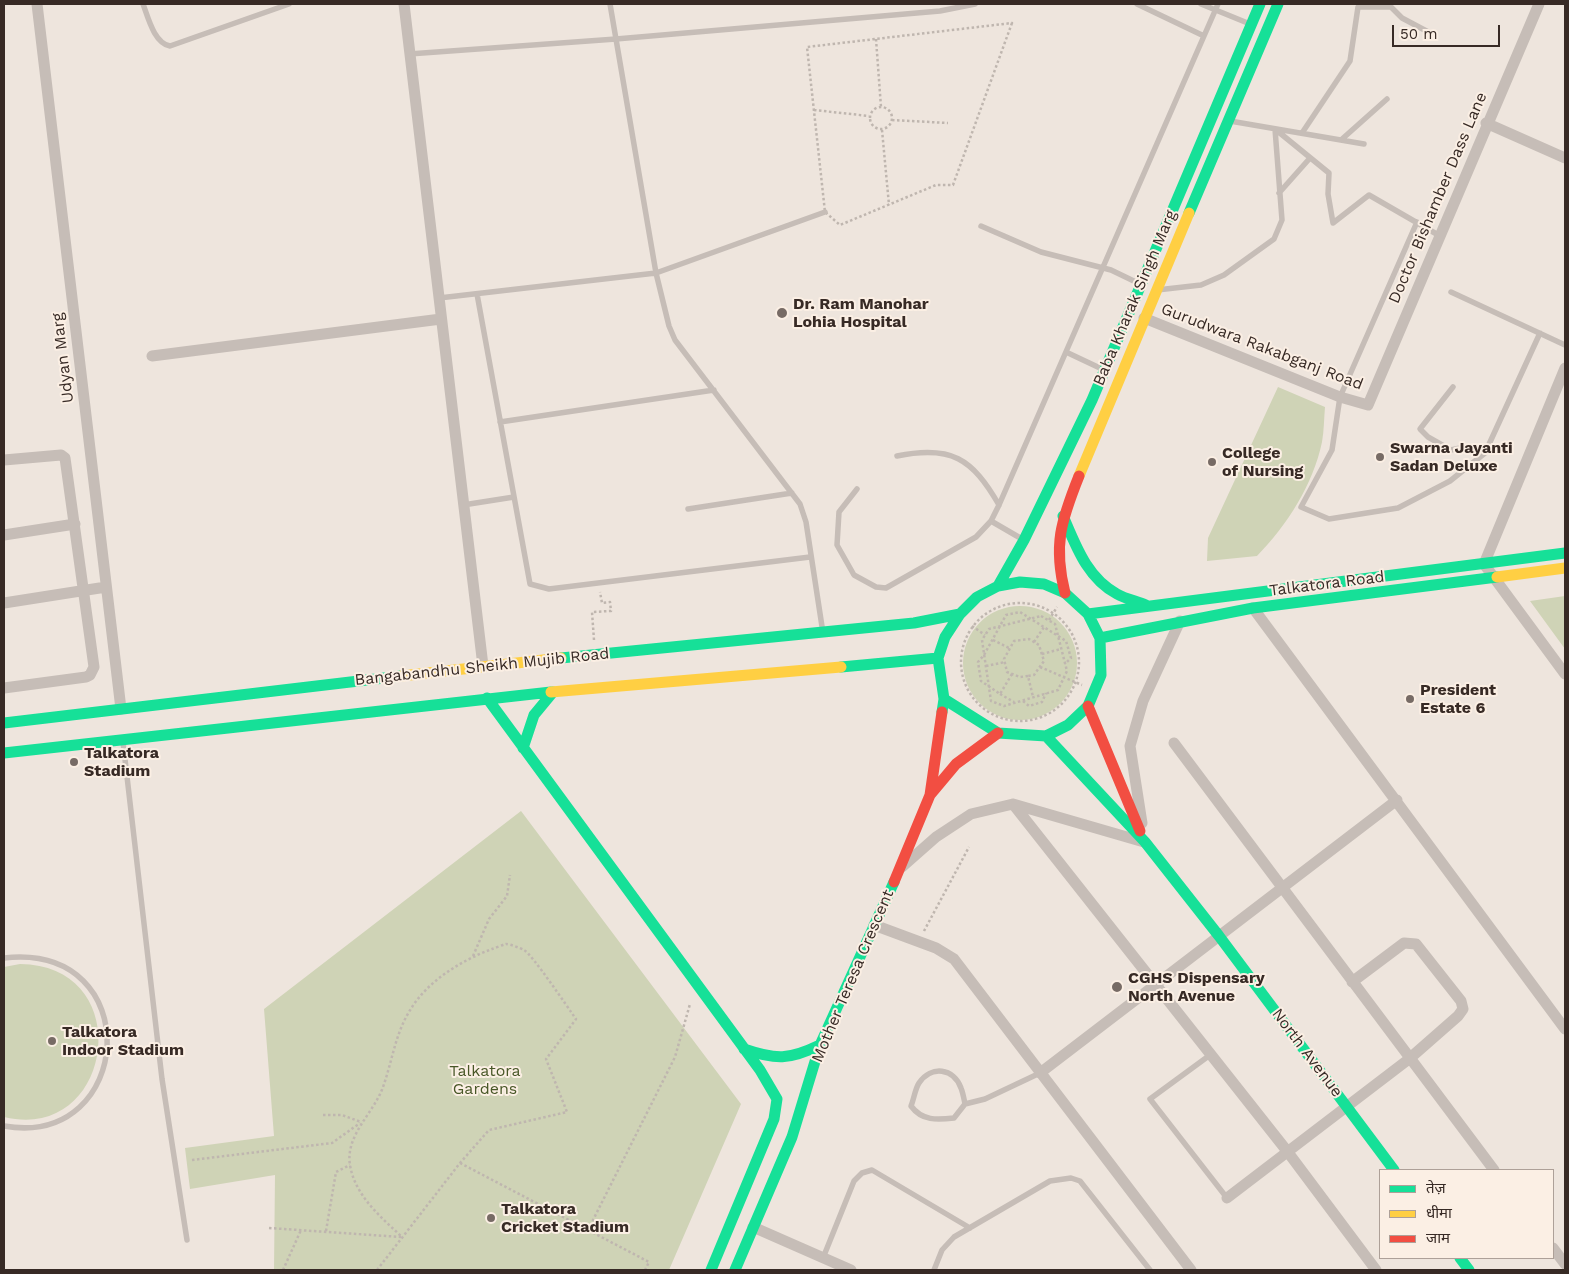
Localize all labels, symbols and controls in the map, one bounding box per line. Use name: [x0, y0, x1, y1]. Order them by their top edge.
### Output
scale bar: [1394, 15, 1502, 47]
text: 50 m: [1400, 25, 1437, 43]
street label: Doctor Bishamber Dass Lane: [1385, 89, 1491, 307]
street label: Baba Kharak Singh Marg: [1089, 207, 1181, 389]
place label: Dr. Ram Manohar Lohia Hospital: [793, 294, 929, 332]
street label: Gurudwara Rakabganj Road: [1158, 300, 1366, 394]
marker: Dr. Ram Manohar Lohia Hospital: [775, 306, 789, 320]
street label: Udyan Marg: [48, 312, 78, 404]
place label: Swarna Jayanti Sadan Deluxe: [1390, 438, 1513, 476]
place label: College of Nursing: [1222, 443, 1303, 481]
marker: Swarna Jayanti Sadan Deluxe: [1374, 451, 1386, 463]
marker: College of Nursing: [1206, 456, 1218, 468]
street label: Talkatora Road: [1268, 567, 1386, 601]
street label: Bangabandhu Sheikh Mujib Road: [354, 644, 610, 690]
place label: President Estate 6: [1420, 680, 1496, 718]
marker: President Estate 6: [1404, 693, 1416, 705]
place label: Talkatora Stadium: [84, 743, 159, 781]
marker: Talkatora Stadium: [68, 756, 80, 768]
street label: Mother Teresa Crescent: [808, 887, 898, 1065]
place label: CGHS Dispensary North Avenue: [1128, 968, 1265, 1006]
marker: CGHS Dispensary North Avenue: [1110, 980, 1124, 994]
street label: North Avenue: [1267, 1005, 1347, 1101]
place label: Talkatora Indoor Stadium: [62, 1022, 184, 1060]
marker: Talkatora Indoor Stadium: [46, 1035, 58, 1047]
park label: Talkatora Gardens: [449, 1061, 521, 1099]
legend: [1379, 1169, 1554, 1259]
text: तेज़: [1426, 1179, 1446, 1197]
place label: Talkatora Cricket Stadium: [501, 1199, 629, 1237]
text: धीमा: [1426, 1204, 1452, 1222]
marker: Talkatora Cricket Stadium: [485, 1212, 497, 1224]
text: जाम: [1426, 1229, 1450, 1247]

